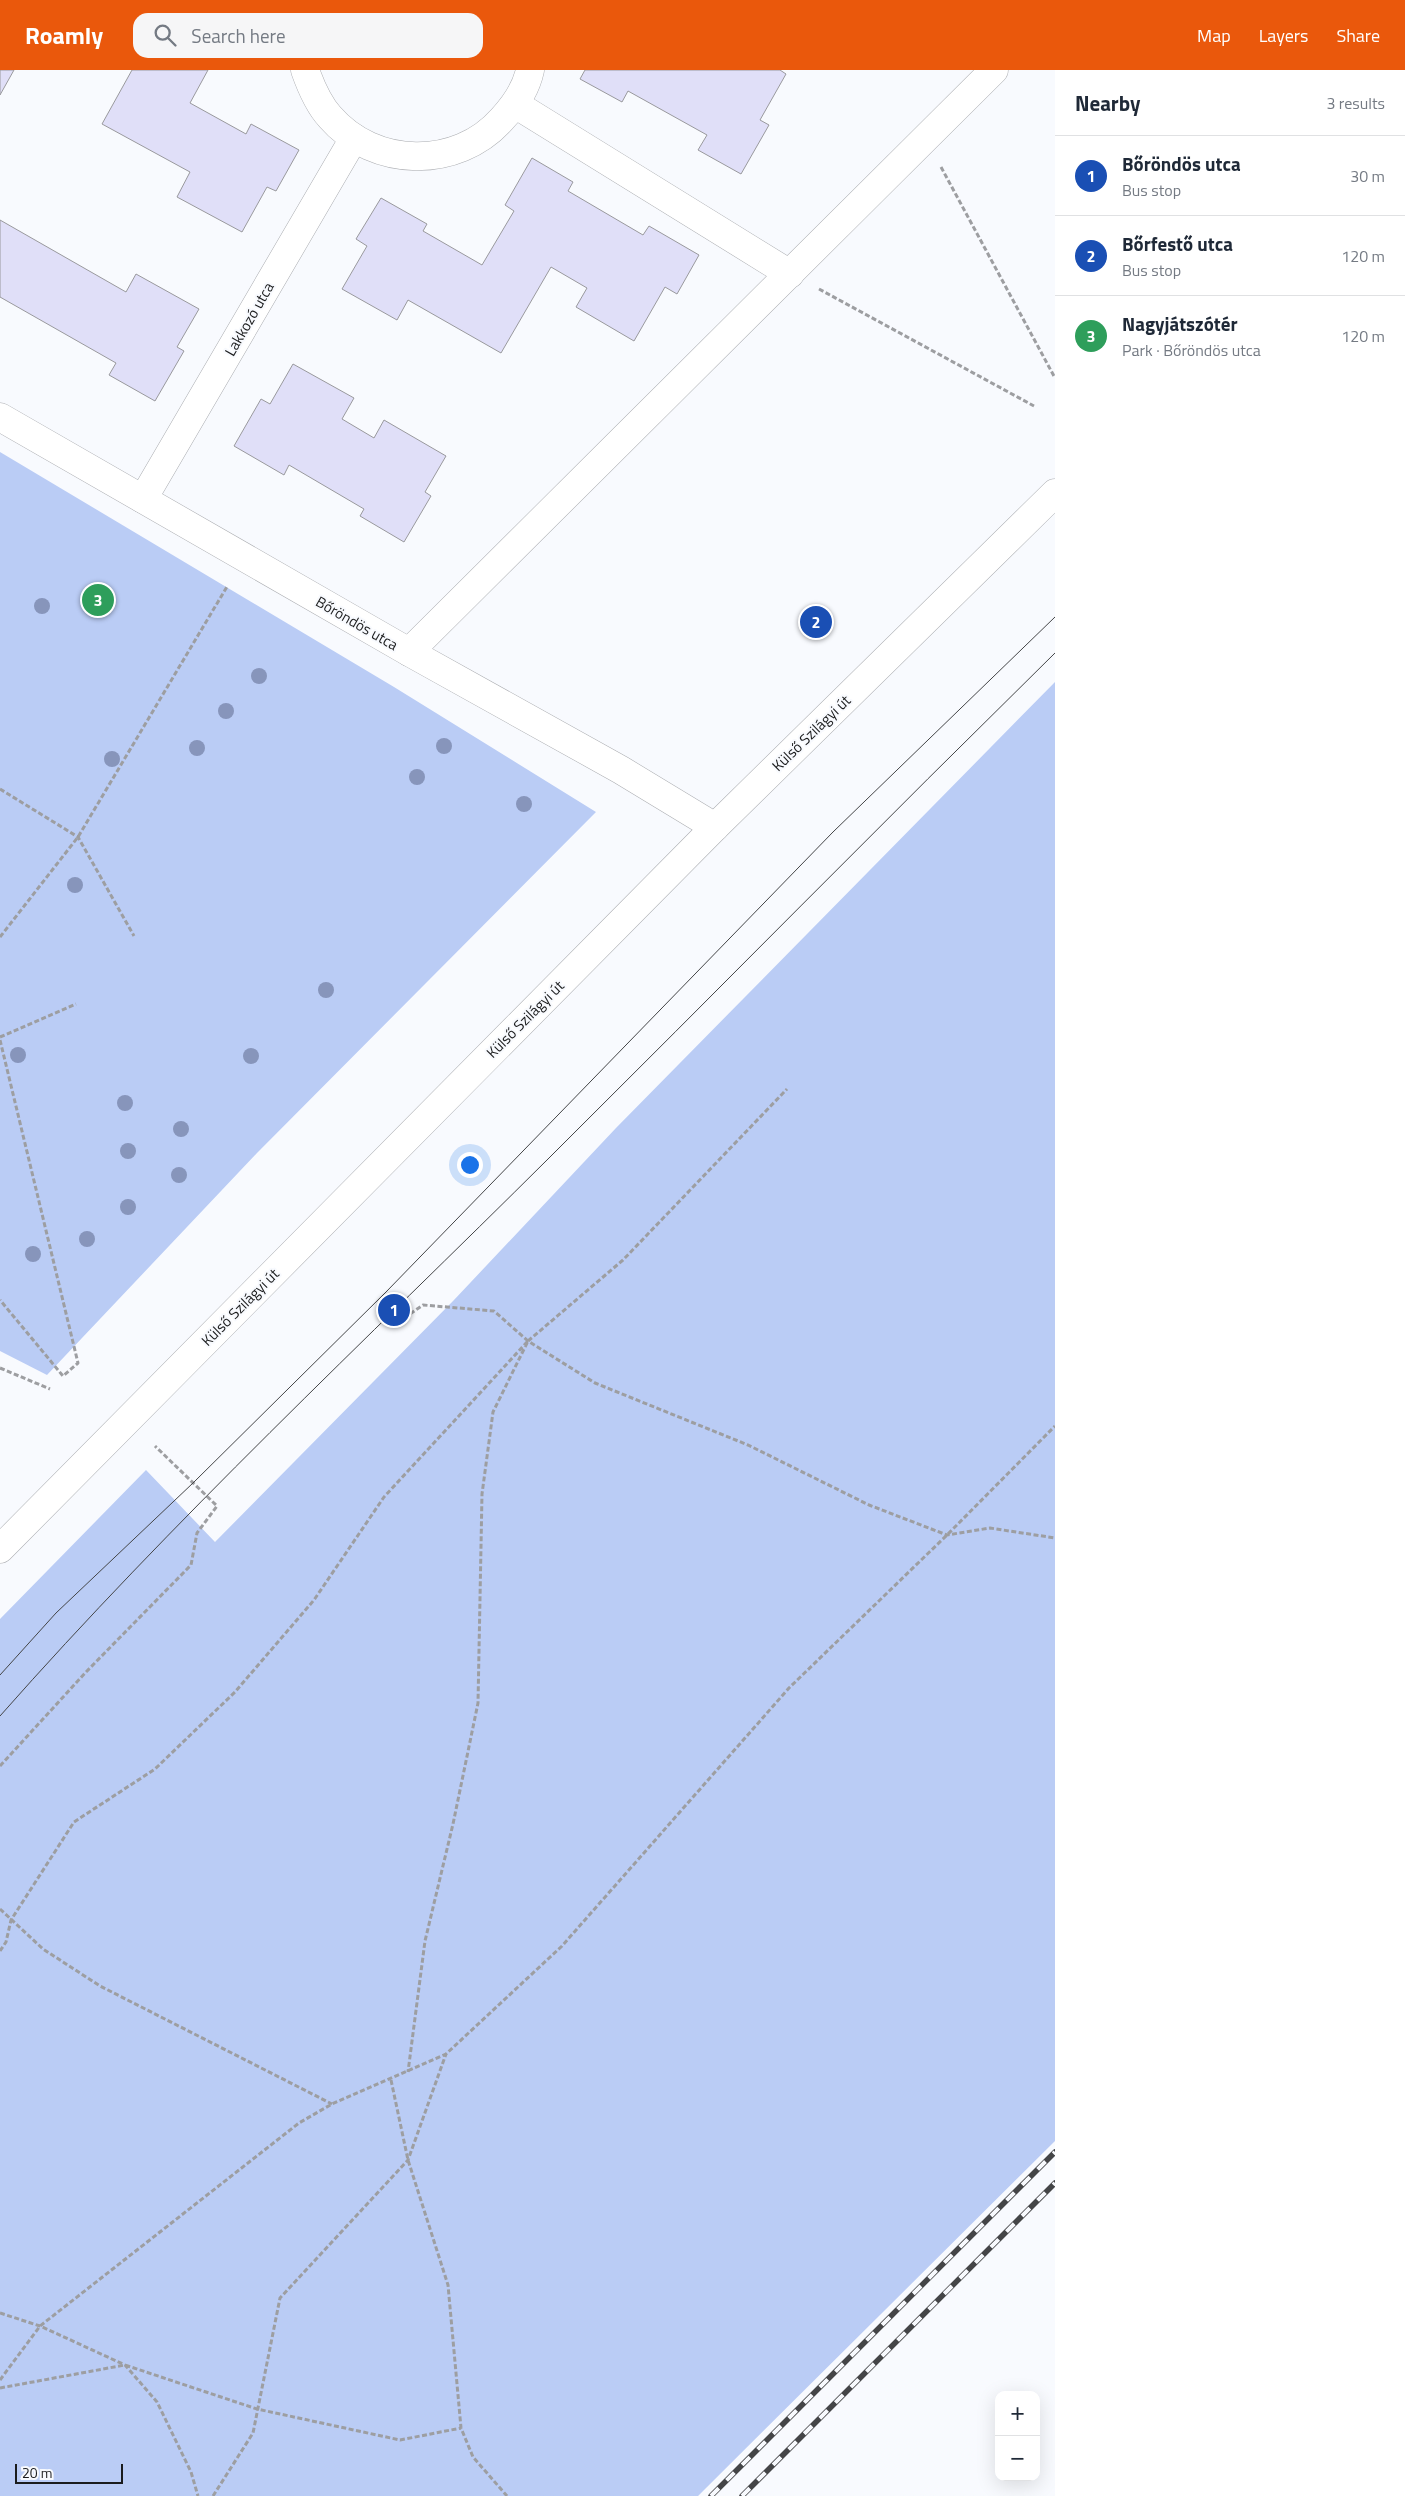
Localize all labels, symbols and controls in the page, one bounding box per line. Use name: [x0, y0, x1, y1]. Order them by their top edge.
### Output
search box: [133, 13, 483, 58]
text: Roamly: [25, 17, 103, 53]
icon: search: [151, 21, 179, 49]
text: Search here: [191, 21, 286, 50]
text: Map: [1197, 22, 1231, 49]
text: Layers: [1259, 22, 1308, 49]
text: Share: [1336, 22, 1380, 49]
text: Nearby: [1075, 87, 1140, 119]
text: 3 results: [1326, 91, 1385, 115]
text: Bőröndös utca: [1122, 149, 1241, 178]
text: 1: [1087, 164, 1095, 188]
text: 30 m: [1350, 164, 1385, 188]
text: Bus stop: [1122, 178, 1181, 202]
text: Bőrfestő utca: [1122, 229, 1233, 258]
text: 2: [1087, 244, 1095, 268]
text: 120 m: [1341, 244, 1385, 268]
text: Bus stop: [1122, 258, 1181, 282]
street label: Lakkozó utca: [219, 277, 280, 360]
text: Nagyjátszótér: [1122, 309, 1237, 338]
text: 3: [1087, 324, 1095, 348]
text: 120 m: [1341, 324, 1385, 348]
text: Park · Bőröndös utca: [1122, 338, 1261, 362]
pin: 3: [82, 581, 114, 619]
street label: Bőröndös utca: [312, 590, 403, 656]
pin: 2: [800, 603, 832, 641]
street label: Külső Szilágyi út: [766, 689, 856, 777]
street label: Külső Szilágyi út: [481, 974, 570, 1063]
your location: [457, 1152, 483, 1178]
street label: Külső Szilágyi út: [196, 1262, 285, 1351]
pin: 1: [378, 1291, 410, 1329]
map controls: [995, 2391, 1040, 2481]
button: +: [995, 2391, 1040, 2436]
button: −: [995, 2436, 1040, 2481]
scale bar: [15, 2461, 122, 2484]
text: 20 m: [22, 2462, 52, 2483]

